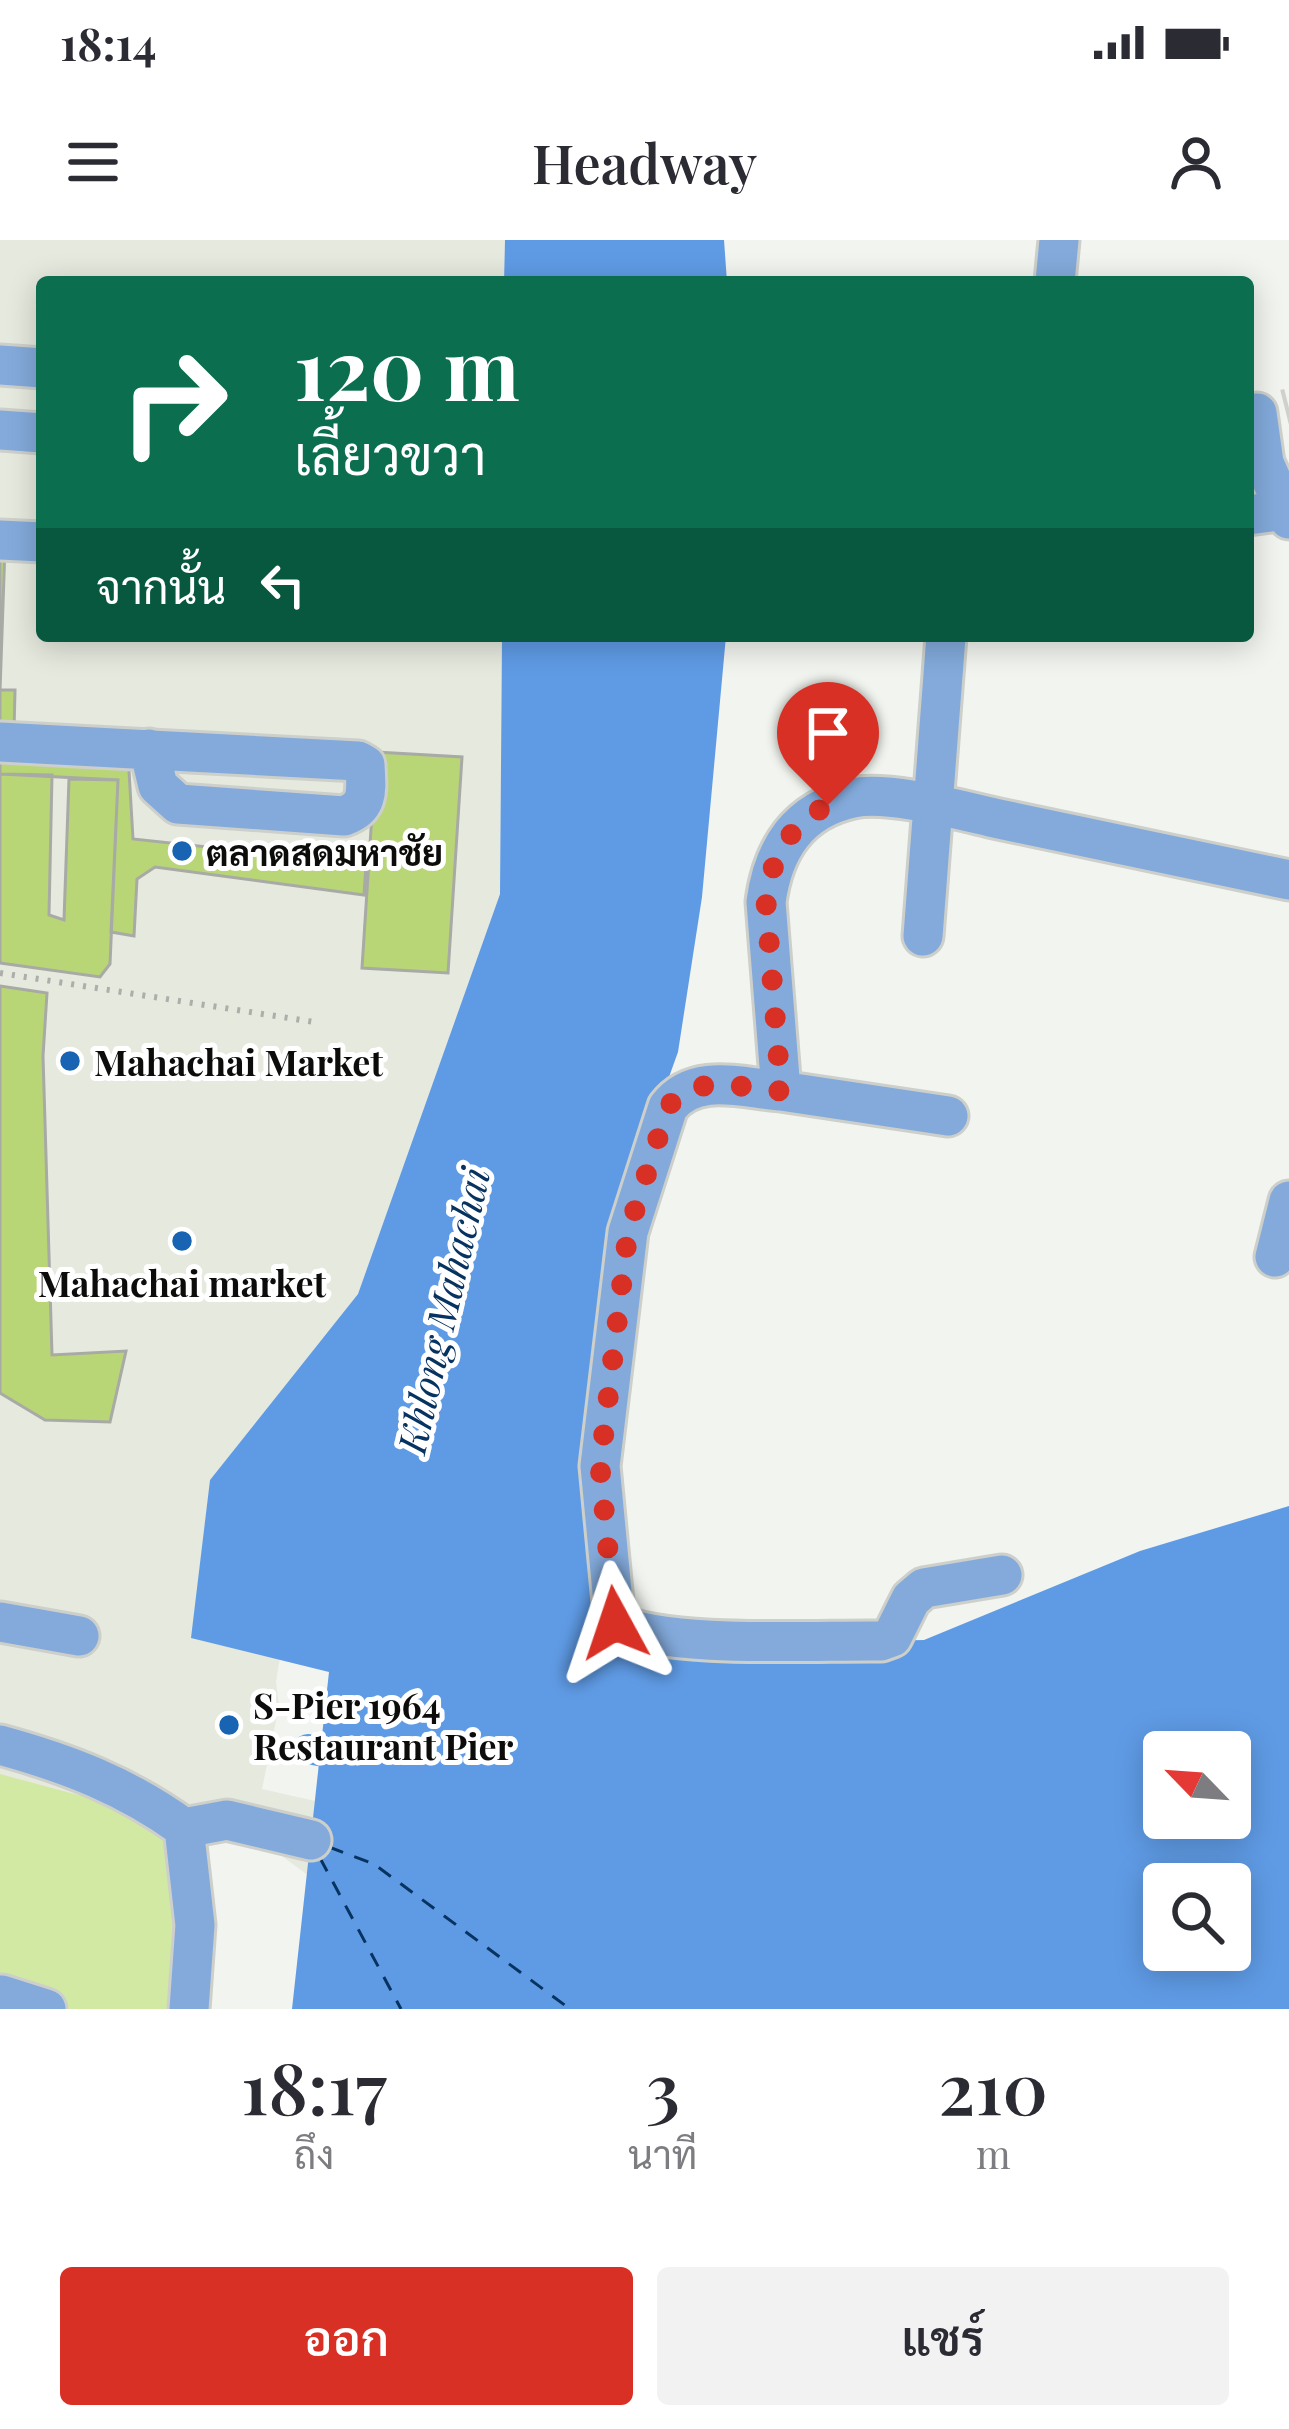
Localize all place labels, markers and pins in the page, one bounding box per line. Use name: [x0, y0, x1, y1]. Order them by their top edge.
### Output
pin: [777, 682, 879, 805]
place label: ตลาดสดมหาชัย: [206, 827, 443, 875]
marker: ตลาดสดมหาชัย: [169, 838, 195, 864]
place label: Mahachai Market: [94, 1037, 383, 1085]
marker: Mahachai Market: [57, 1048, 83, 1074]
marker: Mahachai market: [169, 1228, 195, 1254]
place label: Mahachai market: [38, 1258, 327, 1306]
place label: S-Pier 1964 Restaurant Pier: [253, 1680, 514, 1769]
marker: S-Pier 1964 Restaurant Pier: [216, 1712, 242, 1738]

